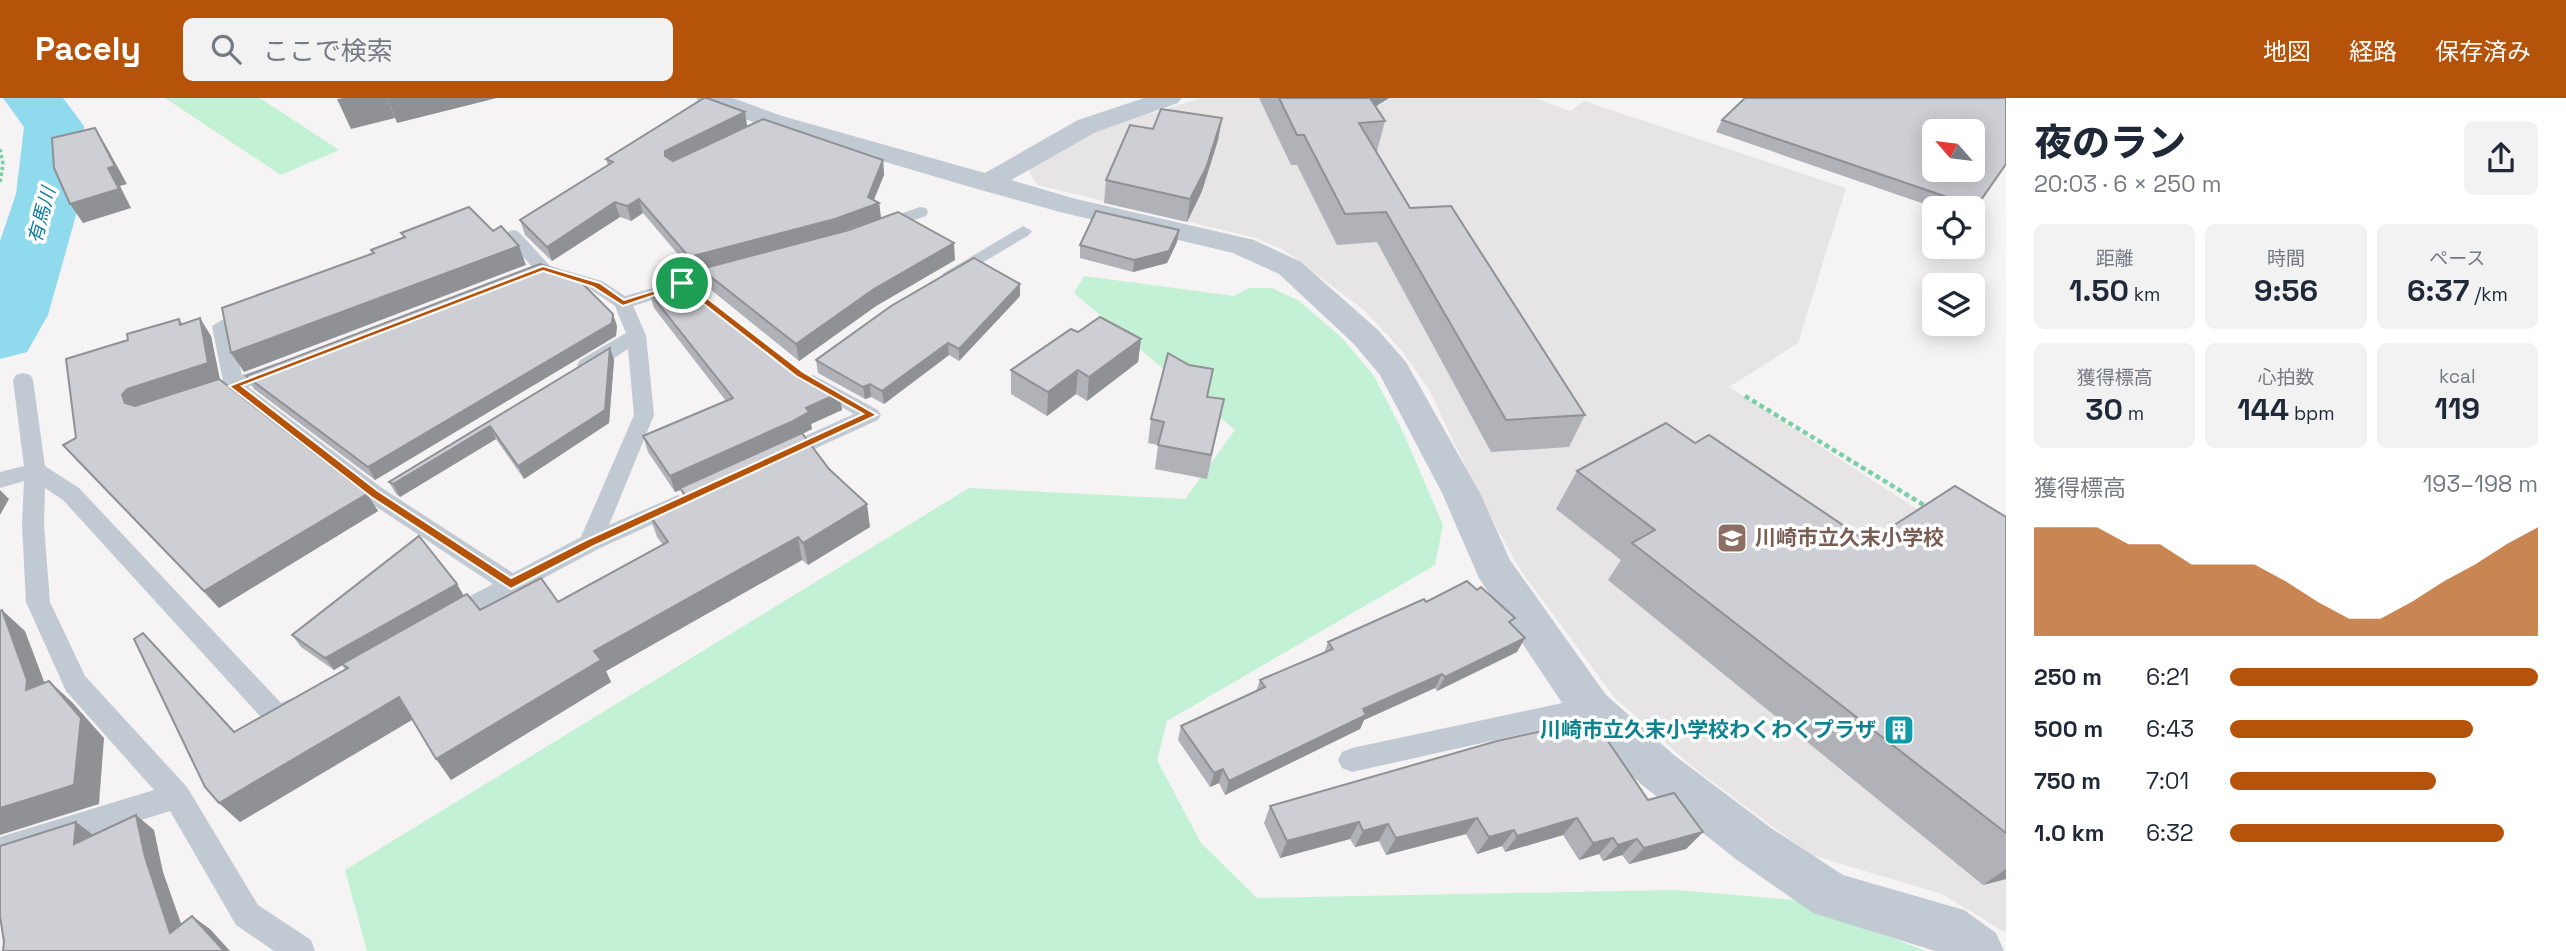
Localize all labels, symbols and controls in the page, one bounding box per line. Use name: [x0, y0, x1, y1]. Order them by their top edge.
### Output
search box: [183, 18, 673, 81]
text: Pacely: [35, 28, 141, 70]
icon: search: [207, 30, 245, 68]
text: ここで検索: [263, 34, 393, 68]
text: 地図: [2263, 36, 2311, 67]
text: 経路: [2349, 36, 2397, 67]
text: 保存済み: [2435, 36, 2531, 67]
north arrow: [1922, 119, 1984, 182]
map controls: [1922, 119, 1985, 336]
text: 夜のラン: [2034, 119, 2186, 167]
button: share: [2464, 121, 2538, 195]
text: 20:03 · 6 × 250 m: [2034, 169, 2221, 199]
water label: 有馬川: [22, 182, 61, 246]
button: locate: [1922, 196, 1985, 259]
text: 距離: [2096, 246, 2134, 271]
text: 時間: [2267, 246, 2305, 271]
text: ペース: [2429, 246, 2485, 271]
pin: [652, 253, 712, 313]
icon: arrive: [663, 264, 701, 302]
text: 1.50: [2069, 271, 2129, 310]
text: 9:56: [2254, 271, 2318, 310]
text: 6:37: [2407, 271, 2469, 310]
button: layers: [1922, 273, 1985, 336]
text: km: [2129, 282, 2160, 307]
text: /km: [2469, 282, 2508, 307]
text: kcal: [2439, 364, 2476, 389]
text: 獲得標高: [2077, 365, 2153, 390]
text: 心拍数: [2257, 365, 2315, 390]
text: 119: [2434, 389, 2480, 428]
text: 30: [2085, 390, 2123, 429]
text: 144: [2237, 390, 2289, 429]
text: m: [2123, 401, 2144, 426]
text: bpm: [2289, 401, 2335, 426]
text: 193–198 m: [2423, 469, 2538, 499]
text: 獲得標高: [2034, 473, 2126, 503]
school or university icon: 川崎市立久末小学校: [1715, 521, 1749, 555]
place label: 川崎市立久末小学校: [1755, 524, 1944, 551]
text: 250 m: [2034, 662, 2102, 692]
text: 6:21: [2146, 662, 2189, 692]
building icon: 川崎市立久末小学校わくわくプラザ: [1882, 713, 1916, 747]
text: 500 m: [2034, 714, 2103, 744]
text: 6:43: [2146, 714, 2194, 744]
place label: 川崎市立久末小学校わくわくプラザ: [1540, 716, 1876, 743]
text: 750 m: [2034, 766, 2101, 796]
text: 7:01: [2146, 766, 2189, 796]
text: 1.0 km: [2034, 818, 2104, 848]
text: 6:32: [2146, 818, 2194, 848]

